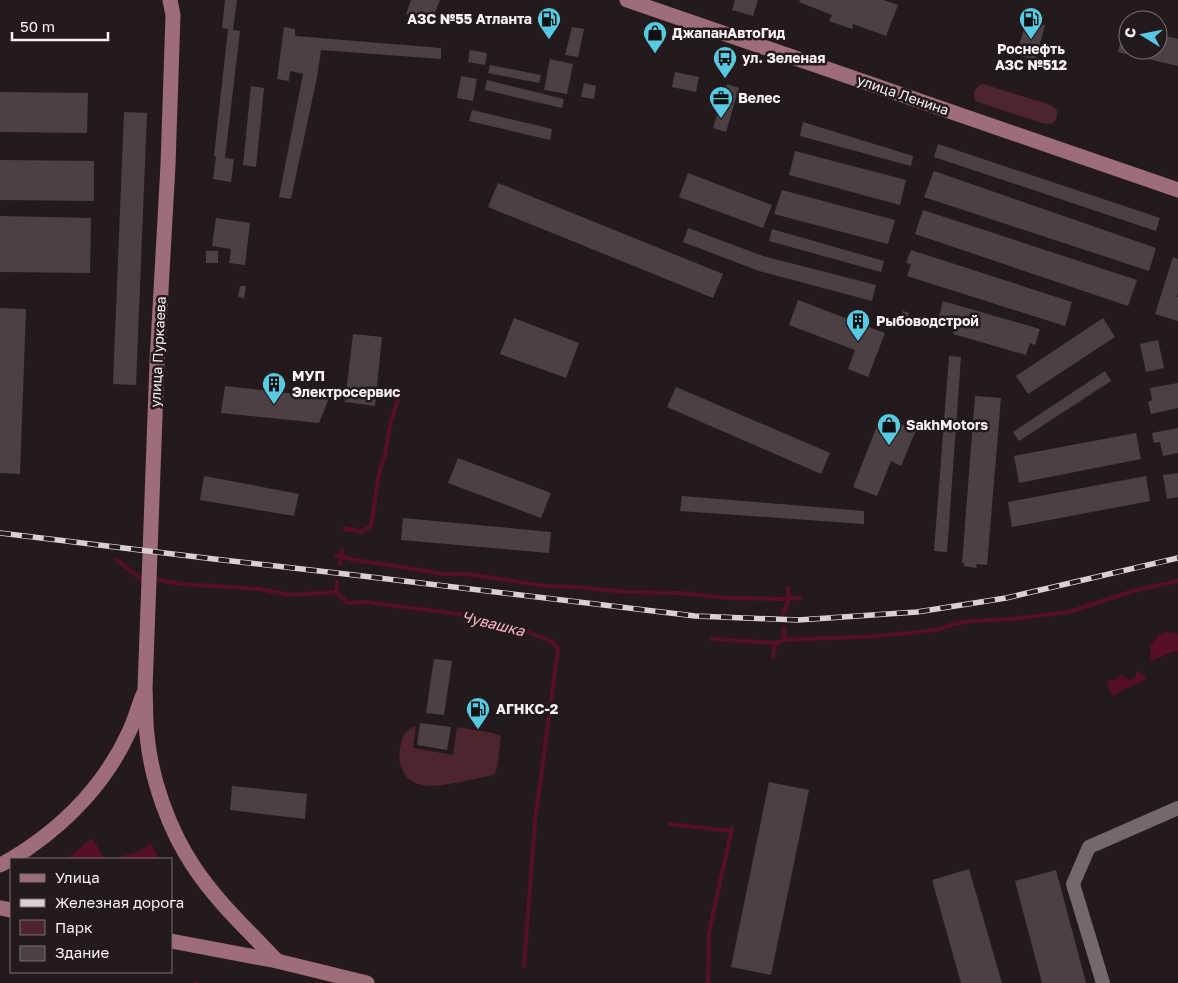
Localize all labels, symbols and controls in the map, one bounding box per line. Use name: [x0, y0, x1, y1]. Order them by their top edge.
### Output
fuel station icon: АЗС №55 Атланта: [536, 6, 562, 40]
fuel station icon: Роснефть АЗС №512: [1018, 6, 1044, 40]
scale bar: [12, 10, 109, 42]
place label: АЗС №55 Атланта: [407, 10, 532, 27]
north arrow: [1118, 10, 1168, 60]
text: 50 m: [20, 17, 55, 35]
shop icon: ДжапанАвтоГид: [642, 20, 668, 54]
place label: ДжапанАвтоГид: [672, 24, 786, 41]
text: С: [1120, 26, 1139, 39]
place label: Роснефть АЗС №512: [995, 40, 1068, 73]
bus stop icon: ул. Зеленая: [712, 45, 738, 79]
place label: ул. Зеленая: [742, 49, 825, 66]
street label: улица Ленина: [855, 71, 951, 118]
office icon: Велес: [708, 85, 734, 119]
place label: Велес: [738, 89, 781, 106]
street label: улица Пуркаева: [146, 296, 169, 408]
building icon: Рыбоводстрой: [845, 308, 871, 342]
place label: Рыбоводстрой: [876, 312, 979, 329]
place label: МУП Электросервис: [292, 367, 400, 400]
building icon: МУП Электросервис: [261, 371, 287, 405]
shop icon: SakhMotors: [876, 412, 902, 446]
place label: SakhMotors: [906, 416, 988, 433]
water label: Чувашка: [460, 606, 527, 641]
fuel station icon: АГНКС-2: [465, 696, 491, 730]
place label: АГНКС-2: [496, 700, 559, 717]
legend: [10, 858, 172, 973]
text: Улица: [55, 868, 100, 886]
text: Железная дорога: [55, 893, 184, 911]
text: Парк: [55, 918, 93, 936]
text: Здание: [55, 943, 109, 961]

